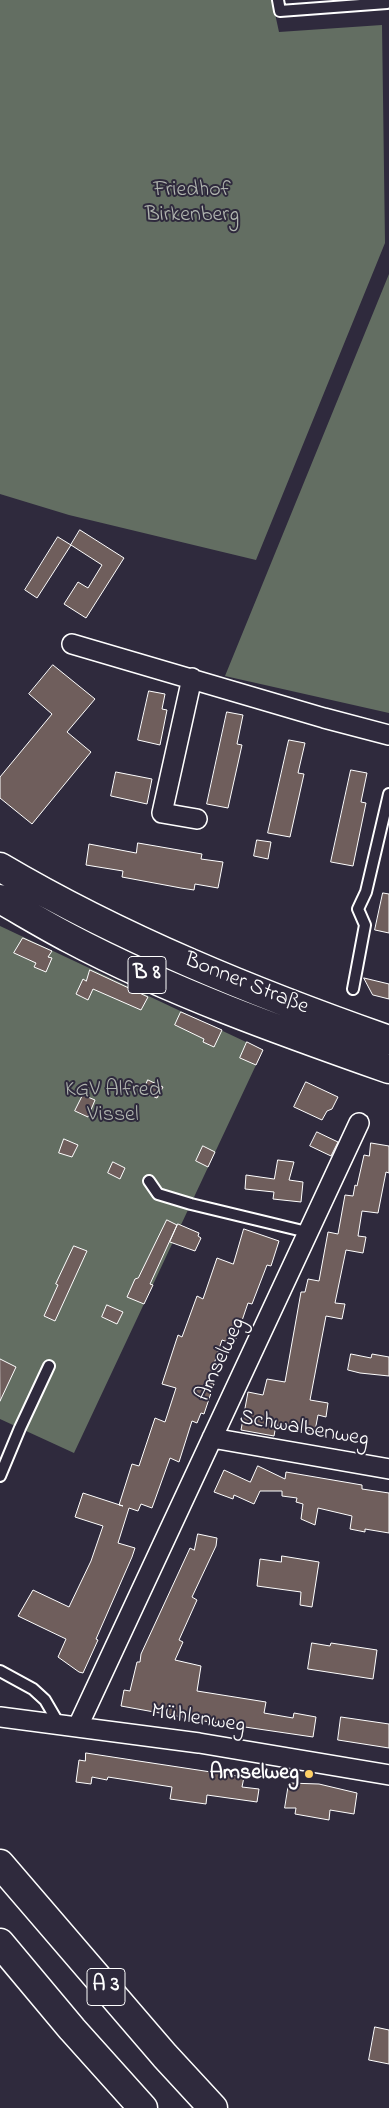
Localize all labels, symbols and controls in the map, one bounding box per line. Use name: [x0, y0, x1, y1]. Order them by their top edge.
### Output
park label: Friedhof Birkenberg: [145, 178, 239, 230]
street label: Bonner Straße: [180, 948, 312, 1022]
road number: B 8: [128, 956, 166, 994]
park label: KGV Alfred Vissel: [65, 1078, 161, 1130]
street label: Amselweg: [191, 1314, 253, 1406]
street label: Schwalbenweg: [237, 1406, 371, 1454]
street label: Mühlenweg: [149, 1700, 247, 1740]
place label: Amselweg: [209, 1761, 299, 1787]
marker: Amselweg: [303, 1768, 315, 1780]
road number: A 3: [87, 1968, 125, 2005]

